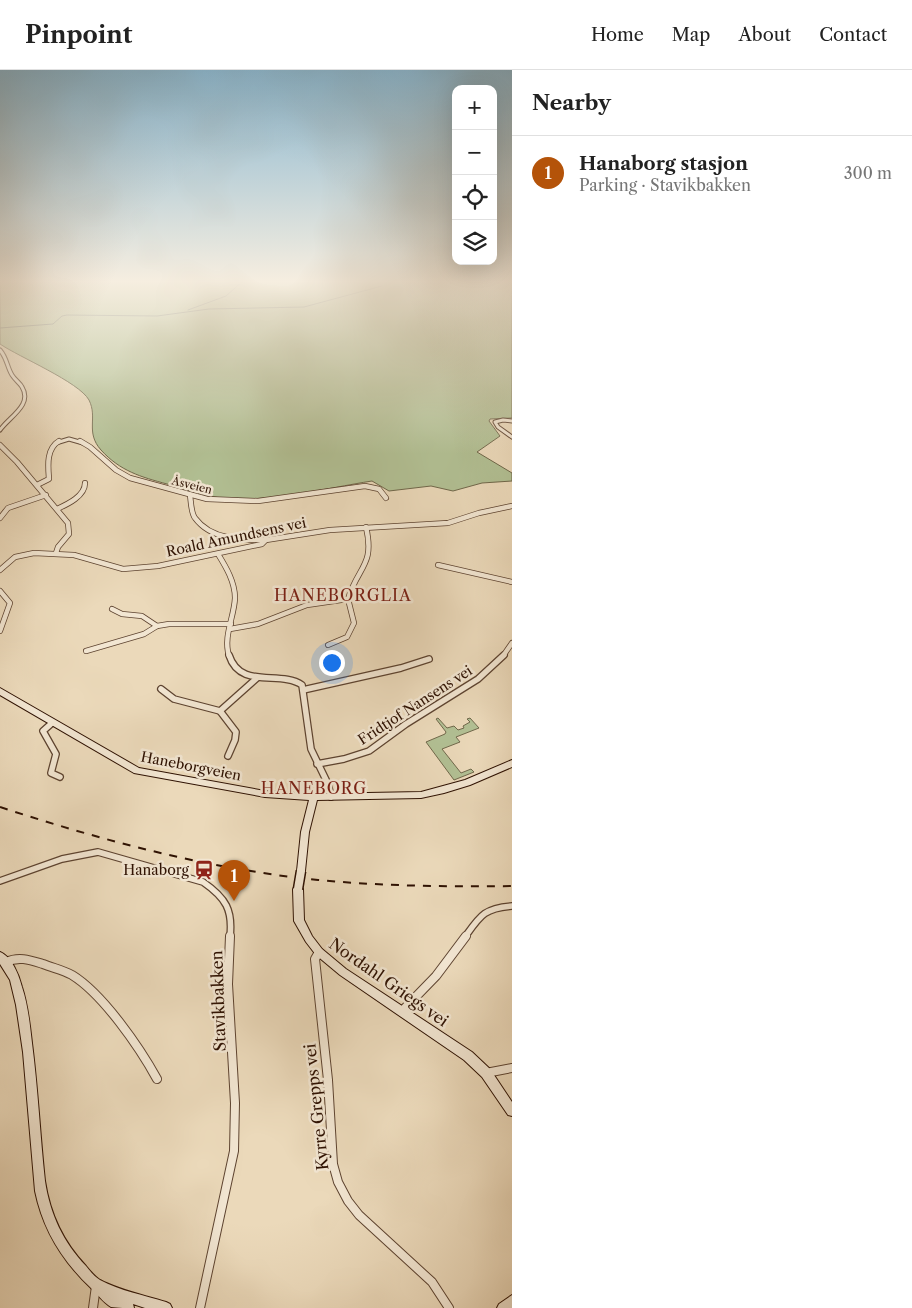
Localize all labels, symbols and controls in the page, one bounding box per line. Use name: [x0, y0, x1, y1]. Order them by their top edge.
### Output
text: Pinpoint: [25, 20, 132, 49]
text: Home: [591, 24, 644, 46]
text: Map: [672, 24, 710, 46]
text: About: [738, 24, 791, 46]
text: Contact: [819, 24, 887, 46]
map controls: [452, 85, 497, 265]
button: +: [452, 85, 497, 130]
text: Nearby: [532, 90, 611, 115]
button: −: [452, 130, 497, 175]
text: Hanaborg stasjon: [579, 152, 748, 175]
text: 1: [544, 163, 552, 183]
text: 300 m: [844, 163, 892, 183]
button: locate: [452, 175, 497, 220]
text: Parking · Stavikbakken: [579, 175, 751, 195]
button: layers: [452, 220, 497, 265]
street label: Åsveien: [169, 473, 214, 497]
street label: Roald Amundsens vei: [164, 513, 308, 561]
district label: HANEBORGLIA: [274, 585, 412, 605]
your location: [319, 650, 345, 676]
street label: Fridtjof Nansens vei: [354, 661, 476, 749]
street label: Haneborgveien: [139, 747, 243, 785]
district label: HANEBORG: [261, 778, 367, 798]
station icon: Hanaborg: [193, 859, 215, 881]
pin: 1: [218, 860, 250, 901]
place label: Hanaborg: [123, 861, 190, 879]
street label: Nordahl Griegs vei: [326, 933, 453, 1031]
street label: Stavikbakken: [206, 950, 230, 1052]
street label: Kyrre Grepps vei: [299, 1043, 333, 1171]

